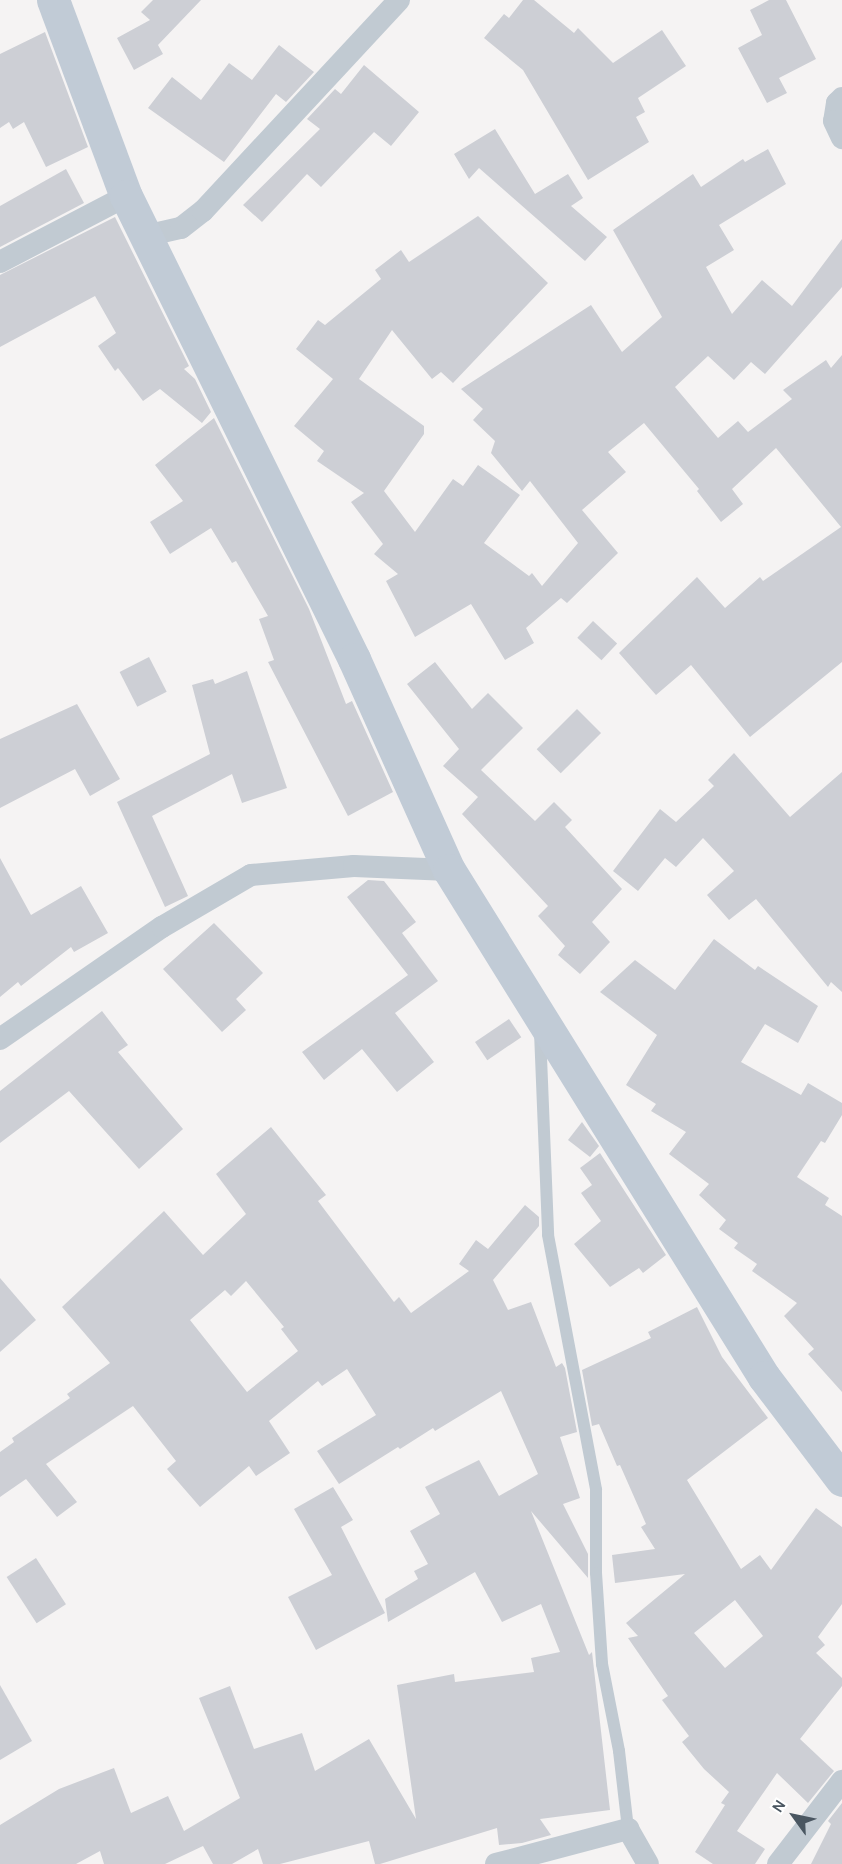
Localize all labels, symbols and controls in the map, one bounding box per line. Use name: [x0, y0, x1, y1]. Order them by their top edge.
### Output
north arrow: [764, 1786, 824, 1846]
text: N: [767, 1796, 790, 1816]

